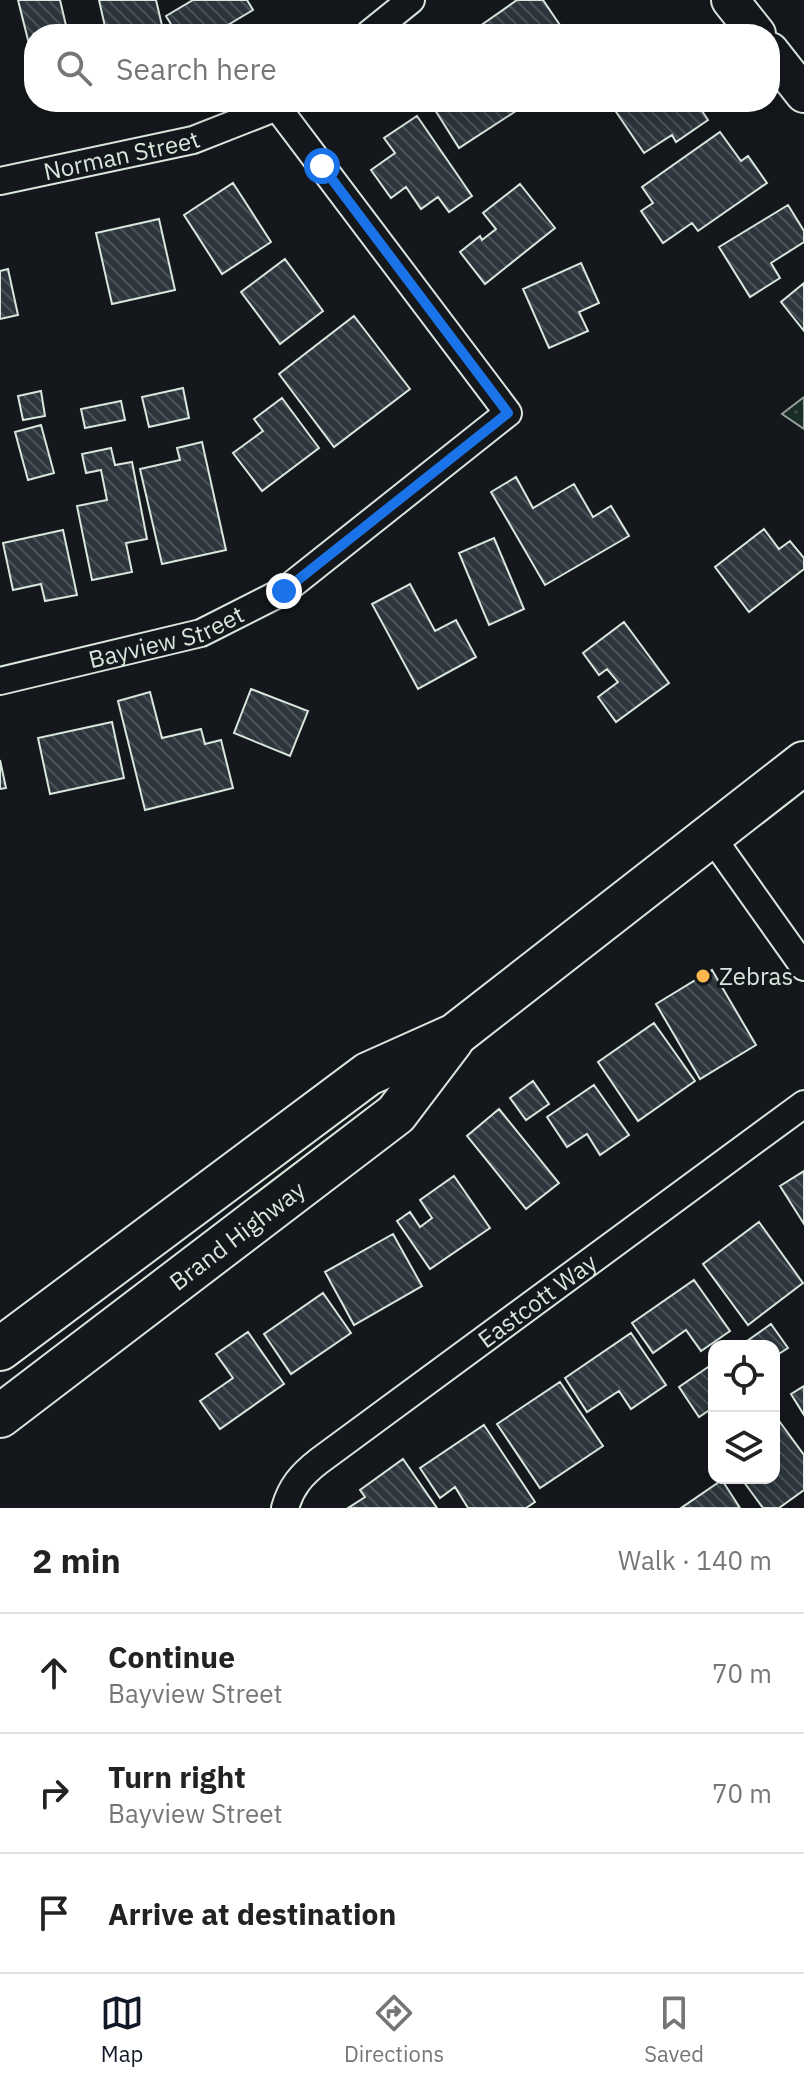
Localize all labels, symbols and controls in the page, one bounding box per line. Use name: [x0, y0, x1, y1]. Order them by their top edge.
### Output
search box: [24, 24, 780, 112]
icon: search: [52, 46, 96, 90]
text: Search here: [116, 49, 277, 88]
street label: Norman Street: [41, 123, 204, 187]
route start: [304, 148, 340, 184]
route end: [266, 573, 302, 609]
street label: Bayview Street: [85, 598, 249, 675]
place label: Zebras: [719, 960, 793, 992]
marker: Zebras: [694, 967, 712, 985]
street label: Brand Highway: [163, 1173, 311, 1297]
street label: Eastcott Way: [471, 1246, 603, 1355]
map controls: [708, 1340, 780, 1484]
button: locate: [708, 1340, 780, 1412]
button: layers: [708, 1412, 780, 1484]
text: 2 min: [32, 1538, 121, 1582]
text: Walk · 140 m: [618, 1543, 772, 1577]
text: Continue: [108, 1637, 235, 1676]
icon: ahead: [32, 1651, 76, 1695]
text: 70 m: [712, 1656, 772, 1690]
text: Bayview Street: [108, 1676, 283, 1710]
text: Turn right: [108, 1757, 246, 1796]
icon: right: [32, 1771, 76, 1815]
text: 70 m: [712, 1776, 772, 1810]
text: Bayview Street: [108, 1796, 283, 1830]
icon: arrive: [32, 1891, 76, 1935]
text: Arrive at destination: [108, 1894, 396, 1933]
tab: Map: [100, 1991, 144, 2068]
tab: Directions: [344, 1991, 444, 2068]
tab: Saved: [644, 1991, 704, 2068]

